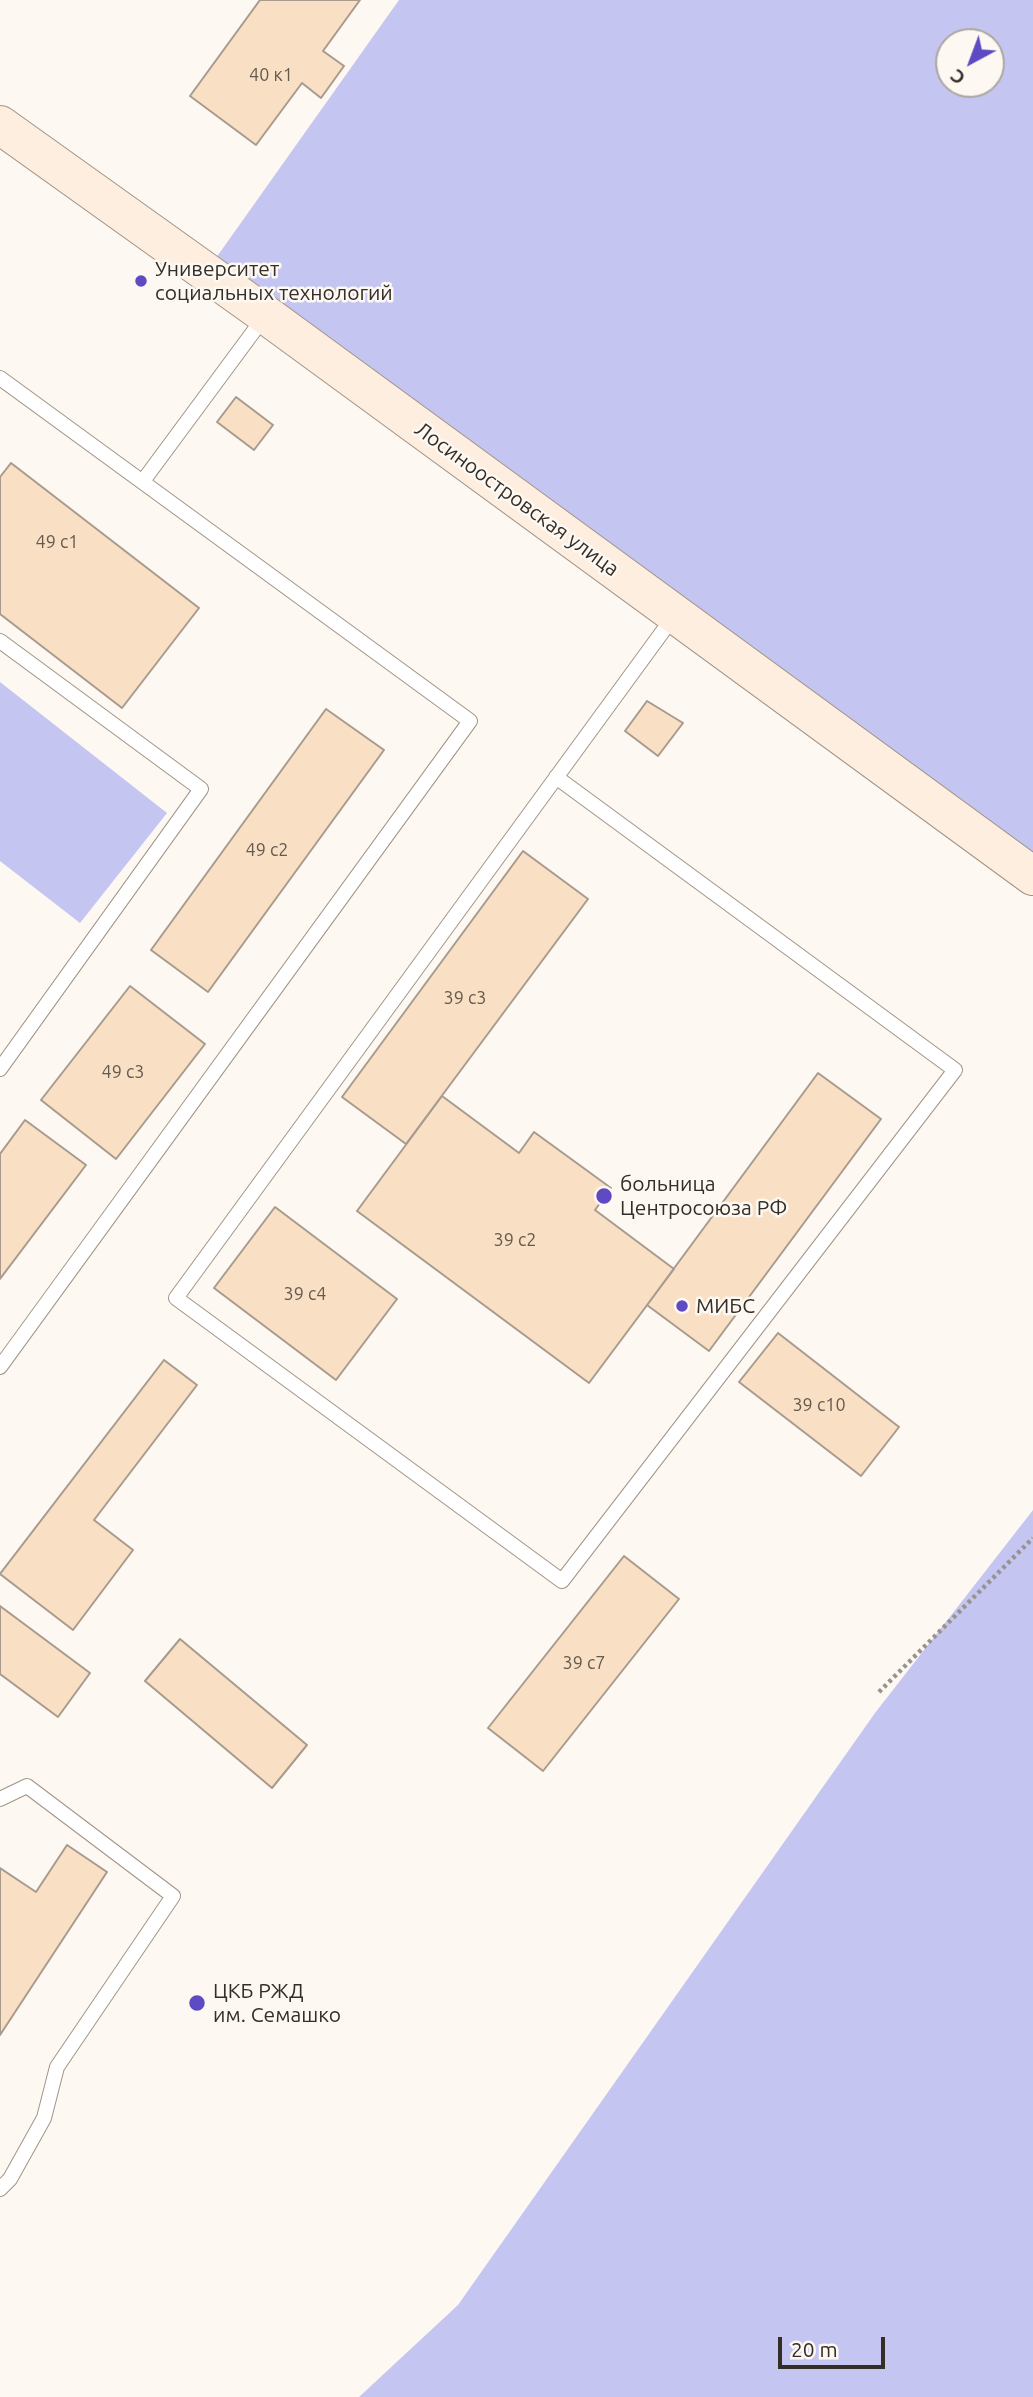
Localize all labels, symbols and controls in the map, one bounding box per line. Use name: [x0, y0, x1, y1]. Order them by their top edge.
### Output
north arrow: [935, 28, 1005, 98]
house number: 40 к1: [249, 64, 293, 86]
text: С: [946, 65, 969, 90]
place label: Университет социальных технологий: [155, 256, 393, 306]
marker: Университет социальных технологий: [133, 273, 149, 289]
street label: Лосиноостровская улица: [410, 416, 624, 582]
house number: 49 с1: [36, 531, 78, 553]
house number: 49 с2: [246, 839, 288, 861]
house number: 39 с3: [444, 987, 486, 1009]
house number: 49 с3: [102, 1061, 144, 1083]
place label: больница Центросоюза РФ: [620, 1171, 787, 1221]
marker: больница Центросоюза РФ: [594, 1186, 614, 1206]
house number: 39 с2: [494, 1229, 536, 1251]
house number: 39 с4: [284, 1283, 326, 1305]
place label: МИБС: [696, 1293, 755, 1319]
marker: МИБС: [674, 1298, 690, 1314]
house number: 39 с10: [792, 1394, 846, 1416]
house number: 39 с7: [563, 1652, 605, 1674]
place label: ЦКБ РЖД им. Семашко: [213, 1978, 341, 2028]
marker: ЦКБ РЖД им. Семашко: [187, 1993, 207, 2013]
scale bar: [781, 2324, 888, 2368]
text: 20 m: [791, 2337, 838, 2361]

